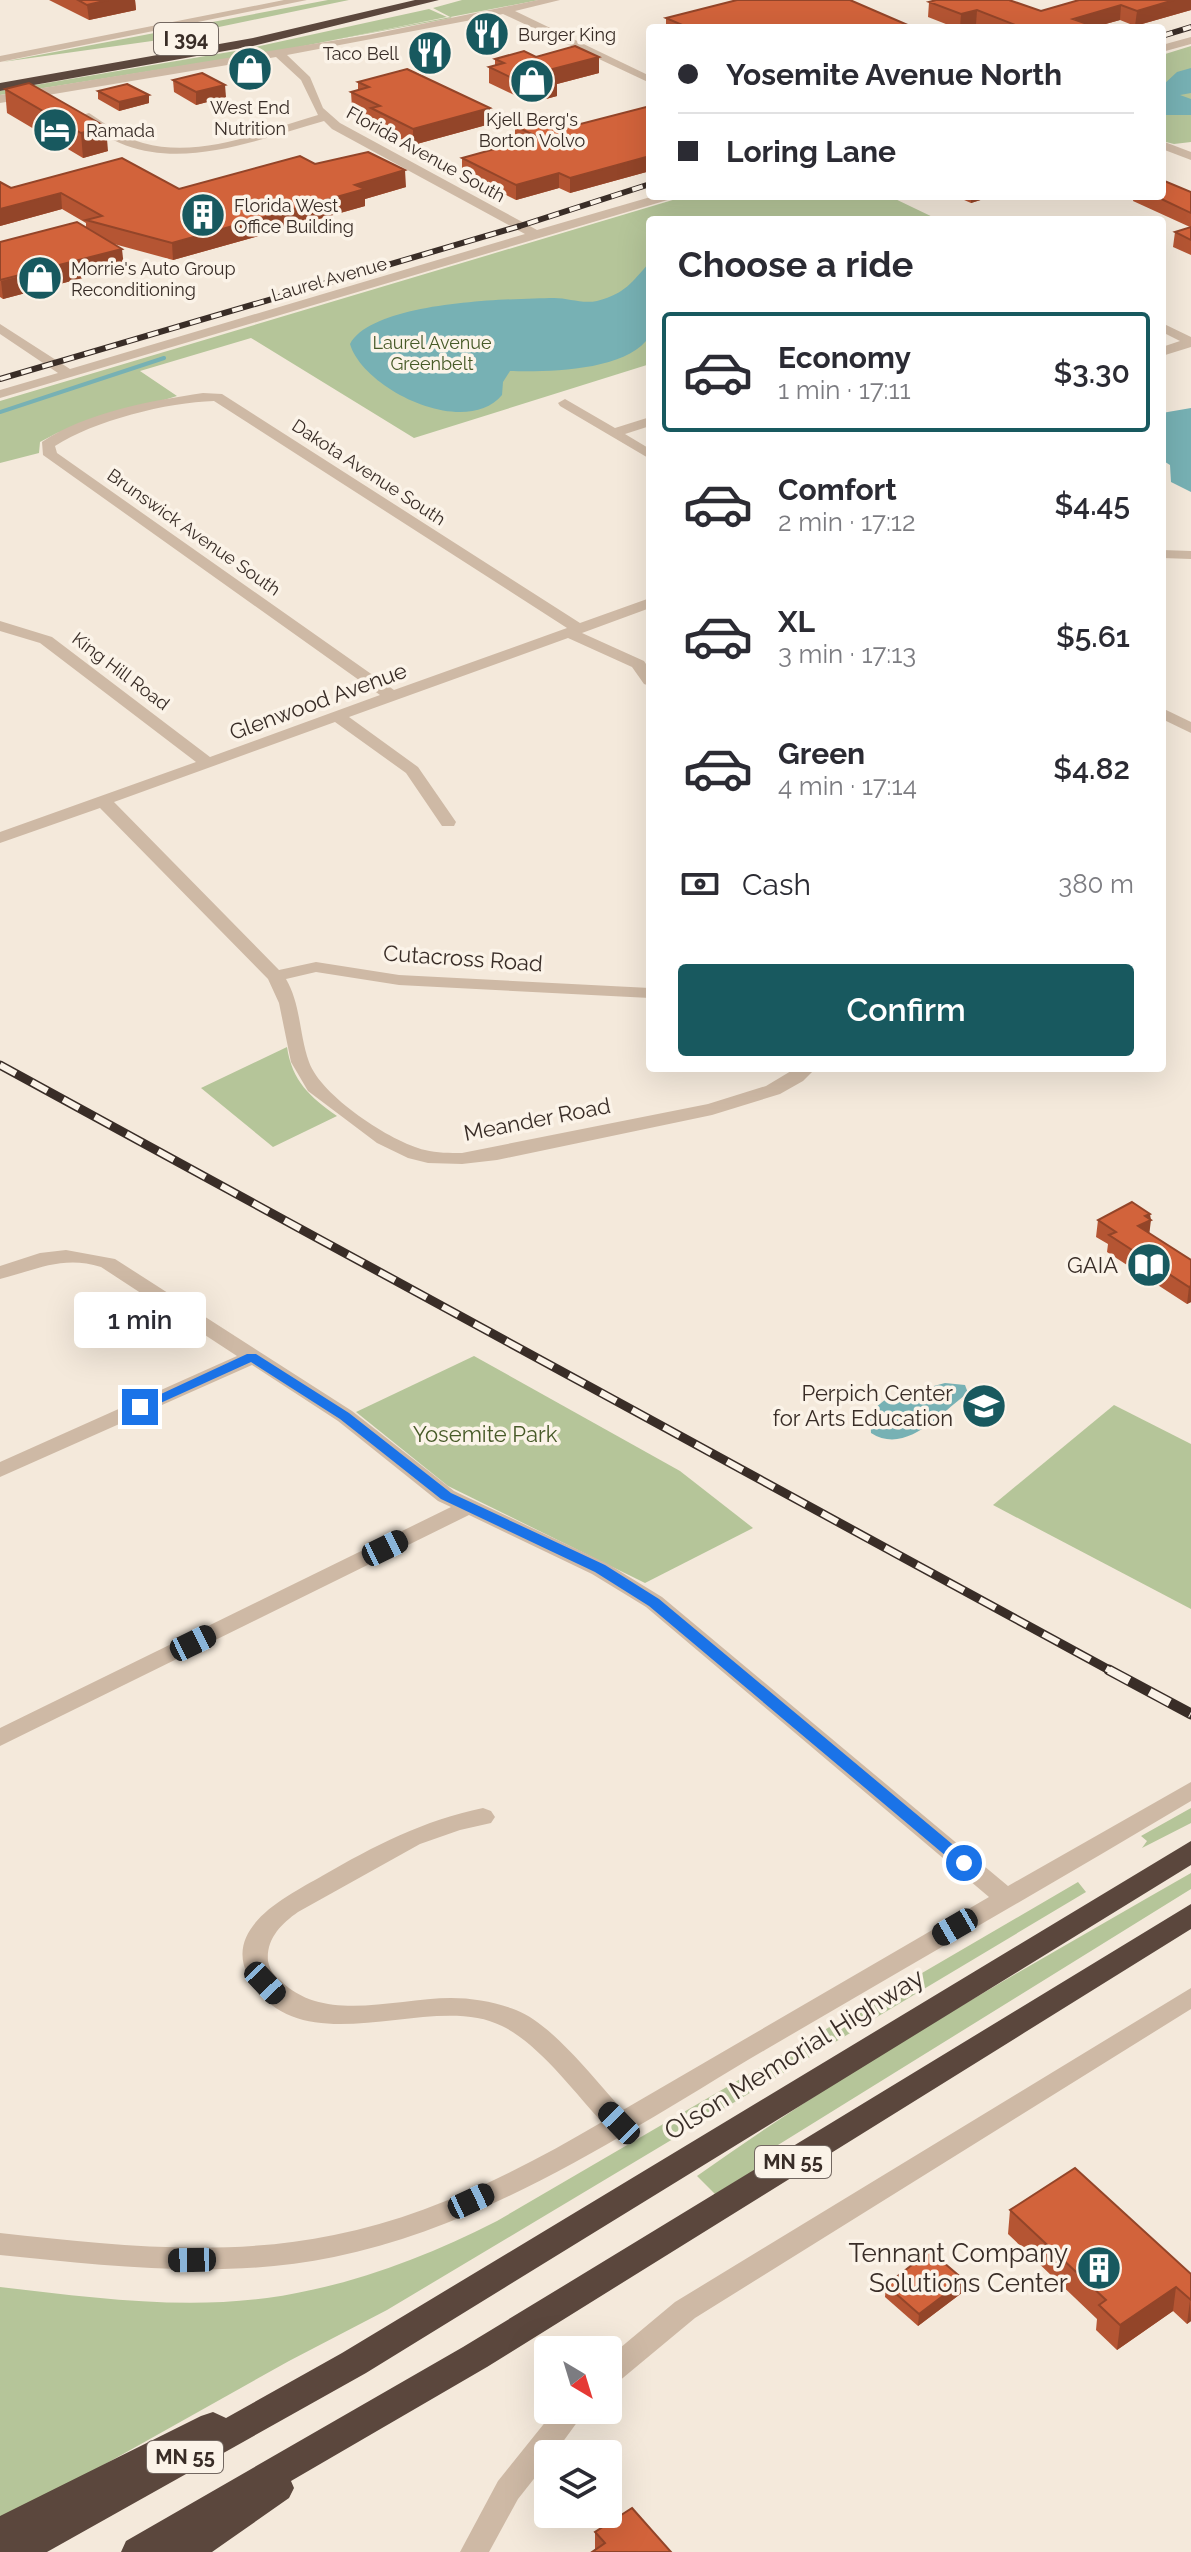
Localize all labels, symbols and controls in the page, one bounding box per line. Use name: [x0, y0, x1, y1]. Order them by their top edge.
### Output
restaurant icon: Burger King: [463, 10, 511, 58]
road number: I 394: [154, 23, 218, 55]
place label: Burger King: [518, 24, 616, 45]
restaurant icon: Taco Bell: [406, 29, 454, 77]
place label: Taco Bell: [323, 43, 399, 64]
shop icon: West End Nutrition: [226, 45, 274, 93]
shop icon: Kjell Berg's Borton Volvo: [508, 57, 556, 105]
text: Yosemite Avenue North: [726, 57, 1062, 92]
place label: West End Nutrition: [210, 97, 290, 139]
street label: Florida Avenue South: [343, 102, 509, 206]
hotel icon: Ramada: [31, 106, 79, 154]
place label: Kjell Berg's Borton Volvo: [479, 109, 585, 151]
place label: Ramada: [86, 120, 155, 141]
text: Loring Lane: [726, 134, 896, 169]
building icon: Florida West Office Building: [179, 191, 227, 239]
place label: Florida West Office Building: [234, 195, 354, 237]
text: Choose a ride: [678, 243, 913, 285]
street label: Laurel Avenue: [269, 252, 390, 306]
shop icon: Morrie's Auto Group Reconditioning: [16, 254, 64, 302]
place label: Morrie's Auto Group Reconditioning: [71, 258, 236, 300]
park label: Laurel Avenue Greenbelt: [372, 332, 492, 374]
icon: car: [682, 336, 754, 408]
text: Economy: [778, 340, 911, 375]
text: $3.30: [1053, 355, 1130, 390]
text: 1 min · 17:11: [778, 375, 911, 405]
street label: Dakota Avenue South: [288, 415, 450, 529]
street label: Brunswick Avenue South: [103, 464, 285, 600]
icon: car: [682, 468, 754, 540]
text: Comfort: [778, 472, 897, 507]
text: $4.45: [1054, 487, 1130, 522]
text: 2 min · 17:12: [778, 507, 916, 537]
icon: car: [682, 600, 754, 672]
text: XL: [778, 604, 815, 639]
text: $5.61: [1056, 619, 1130, 654]
street label: King Hill Road: [68, 628, 174, 714]
text: 3 min · 17:13: [778, 639, 916, 669]
street label: Glenwood Avenue: [226, 657, 410, 745]
icon: car: [682, 732, 754, 804]
text: Green: [778, 736, 865, 771]
text: $4.82: [1053, 751, 1130, 786]
text: 4 min · 17:14: [778, 771, 917, 801]
icon: cash: [678, 862, 722, 906]
text: Cash: [742, 867, 811, 902]
text: 380 m: [1058, 869, 1134, 899]
street label: Cutacross Road: [382, 939, 544, 977]
button: Confirm: [678, 964, 1134, 1056]
street label: Meander Road: [461, 1092, 613, 1146]
library icon: GAIA: [1125, 1241, 1173, 1289]
place label: GAIA: [1067, 1252, 1118, 1278]
callout: 1 min: [74, 1291, 206, 1347]
text: 1 min: [108, 1305, 172, 1335]
place label: Perpich Center for Arts Education: [773, 1380, 953, 1431]
school or university icon: Perpich Center for Arts Education: [960, 1382, 1008, 1430]
route end: [122, 1389, 158, 1425]
park label: Yosemite Park: [413, 1421, 558, 1447]
car: [358, 1527, 412, 1569]
car: [166, 1622, 220, 1664]
route start: [946, 1845, 982, 1881]
car: [928, 1905, 982, 1949]
car: [240, 1957, 290, 2009]
street label: Olson Memorial Highway: [659, 1962, 929, 2146]
car: [594, 2097, 644, 2149]
road number: MN 55: [755, 2146, 831, 2178]
car: [444, 2180, 498, 2222]
place label: Tennant Company Solutions Center: [849, 2238, 1068, 2298]
building icon: Tennant Company Solutions Center: [1075, 2244, 1123, 2292]
car: [168, 2248, 216, 2272]
north arrow: [534, 2336, 622, 2424]
map controls: [534, 2336, 622, 2528]
button: layers: [534, 2440, 622, 2528]
road number: MN 55: [147, 2441, 223, 2473]

